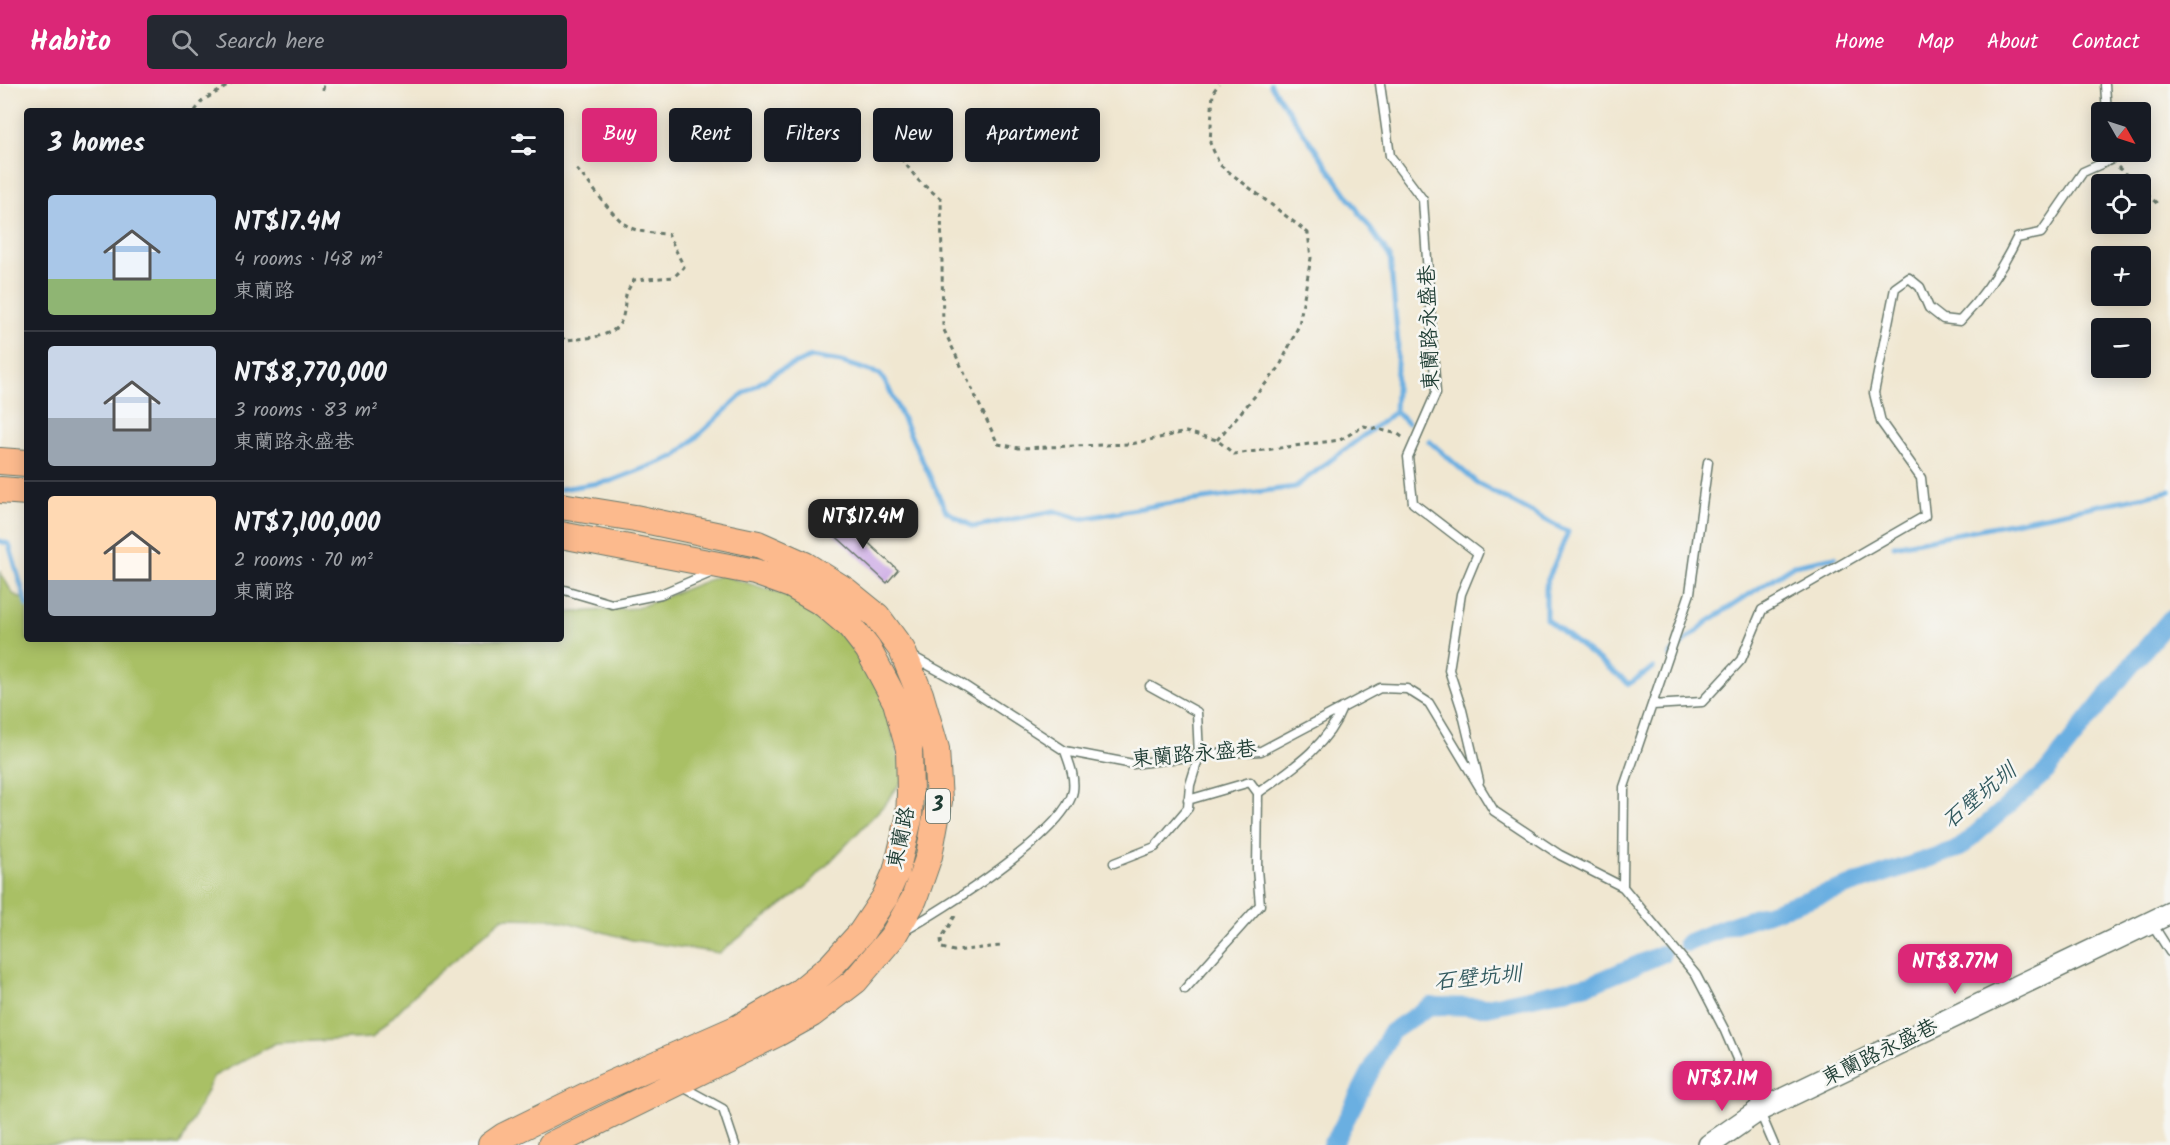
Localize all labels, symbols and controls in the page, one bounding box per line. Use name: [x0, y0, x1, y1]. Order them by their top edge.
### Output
search box: [147, 15, 567, 69]
text: Habito: [30, 20, 111, 65]
text: Search here: [216, 25, 325, 60]
icon: search: [168, 26, 201, 59]
text: Home: [1835, 26, 1884, 59]
text: Map: [1917, 26, 1954, 59]
text: About: [1987, 26, 2038, 59]
text: Contact: [2071, 26, 2140, 59]
north arrow: [2091, 102, 2151, 162]
map controls: [2091, 102, 2151, 378]
chip: Buy: [582, 108, 657, 162]
chip: Rent: [669, 108, 752, 162]
chip: Filters: [764, 108, 861, 162]
chip: New: [873, 108, 953, 162]
chip: Apartment: [965, 108, 1100, 162]
text: 3 homes: [48, 123, 145, 165]
icon: filters: [507, 128, 540, 161]
button: locate: [2091, 174, 2151, 234]
text: NT$17.4M: [234, 202, 340, 244]
icon: home: [96, 219, 168, 291]
text: 4 rooms · 148 m²: [234, 244, 382, 276]
button: +: [2091, 246, 2151, 306]
street label: 東蘭路永盛巷: [1411, 264, 1449, 392]
text: 東蘭路: [234, 276, 294, 308]
button: −: [2091, 318, 2151, 378]
text: NT$8,770,000: [234, 353, 387, 395]
icon: home: [96, 370, 168, 442]
text: 3 rooms · 83 m²: [234, 395, 377, 427]
text: 東蘭路永盛巷: [234, 427, 354, 459]
pin: NT$17.4M: [801, 499, 925, 550]
text: NT$17.4M: [822, 502, 904, 534]
text: NT$7,100,000: [234, 503, 380, 545]
icon: home: [96, 520, 168, 592]
text: 2 rooms · 70 m²: [234, 545, 373, 577]
text: 東蘭路: [234, 577, 294, 609]
street label: 東蘭路永盛巷: [1130, 733, 1258, 777]
water label: 石壁坑圳: [1935, 754, 2026, 839]
road number: 3: [926, 789, 950, 823]
street label: 東蘭路: [879, 804, 925, 872]
pin: NT$8.77M: [1893, 944, 2017, 995]
text: NT$8.77M: [1912, 947, 1998, 979]
water label: 石壁坑圳: [1432, 957, 1526, 1001]
street label: 東蘭路永盛巷: [1816, 1011, 1944, 1095]
pin: NT$7.1M: [1667, 1061, 1777, 1112]
text: NT$7.1M: [1687, 1064, 1757, 1096]

